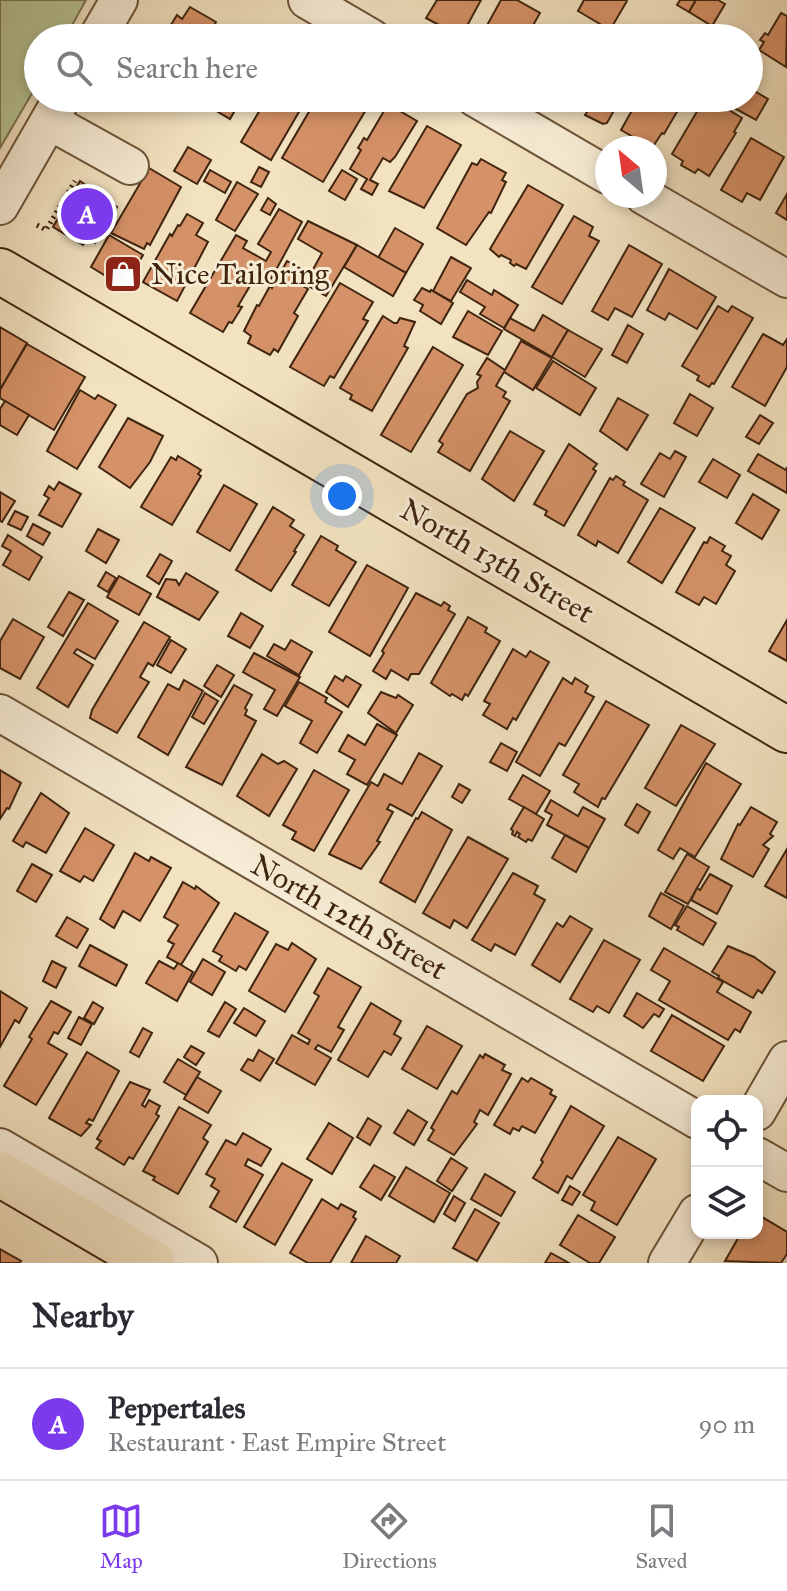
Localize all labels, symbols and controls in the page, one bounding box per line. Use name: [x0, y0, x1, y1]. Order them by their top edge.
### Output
search box: [24, 24, 763, 112]
icon: search: [52, 46, 96, 90]
text: Search here: [116, 50, 258, 86]
north arrow: [595, 136, 667, 208]
pin: A: [61, 184, 113, 244]
shop icon: Nice Tailoring: [102, 253, 144, 295]
place label: Nice Tailoring: [151, 256, 330, 292]
your location: [322, 476, 362, 516]
street label: North 13th Street: [394, 491, 600, 631]
street label: North 12th Street: [245, 846, 454, 988]
map controls: [691, 1095, 763, 1239]
button: locate: [691, 1095, 763, 1167]
button: layers: [691, 1167, 763, 1239]
text: Nearby: [32, 1295, 134, 1336]
text: Peppertales: [108, 1390, 245, 1426]
text: A: [49, 1408, 67, 1440]
text: 90 m: [698, 1408, 755, 1440]
text: Restaurant · East Empire Street: [108, 1426, 446, 1458]
tab: Map: [99, 1499, 143, 1574]
tab: Directions: [342, 1499, 437, 1574]
tab: Saved: [635, 1499, 688, 1574]

